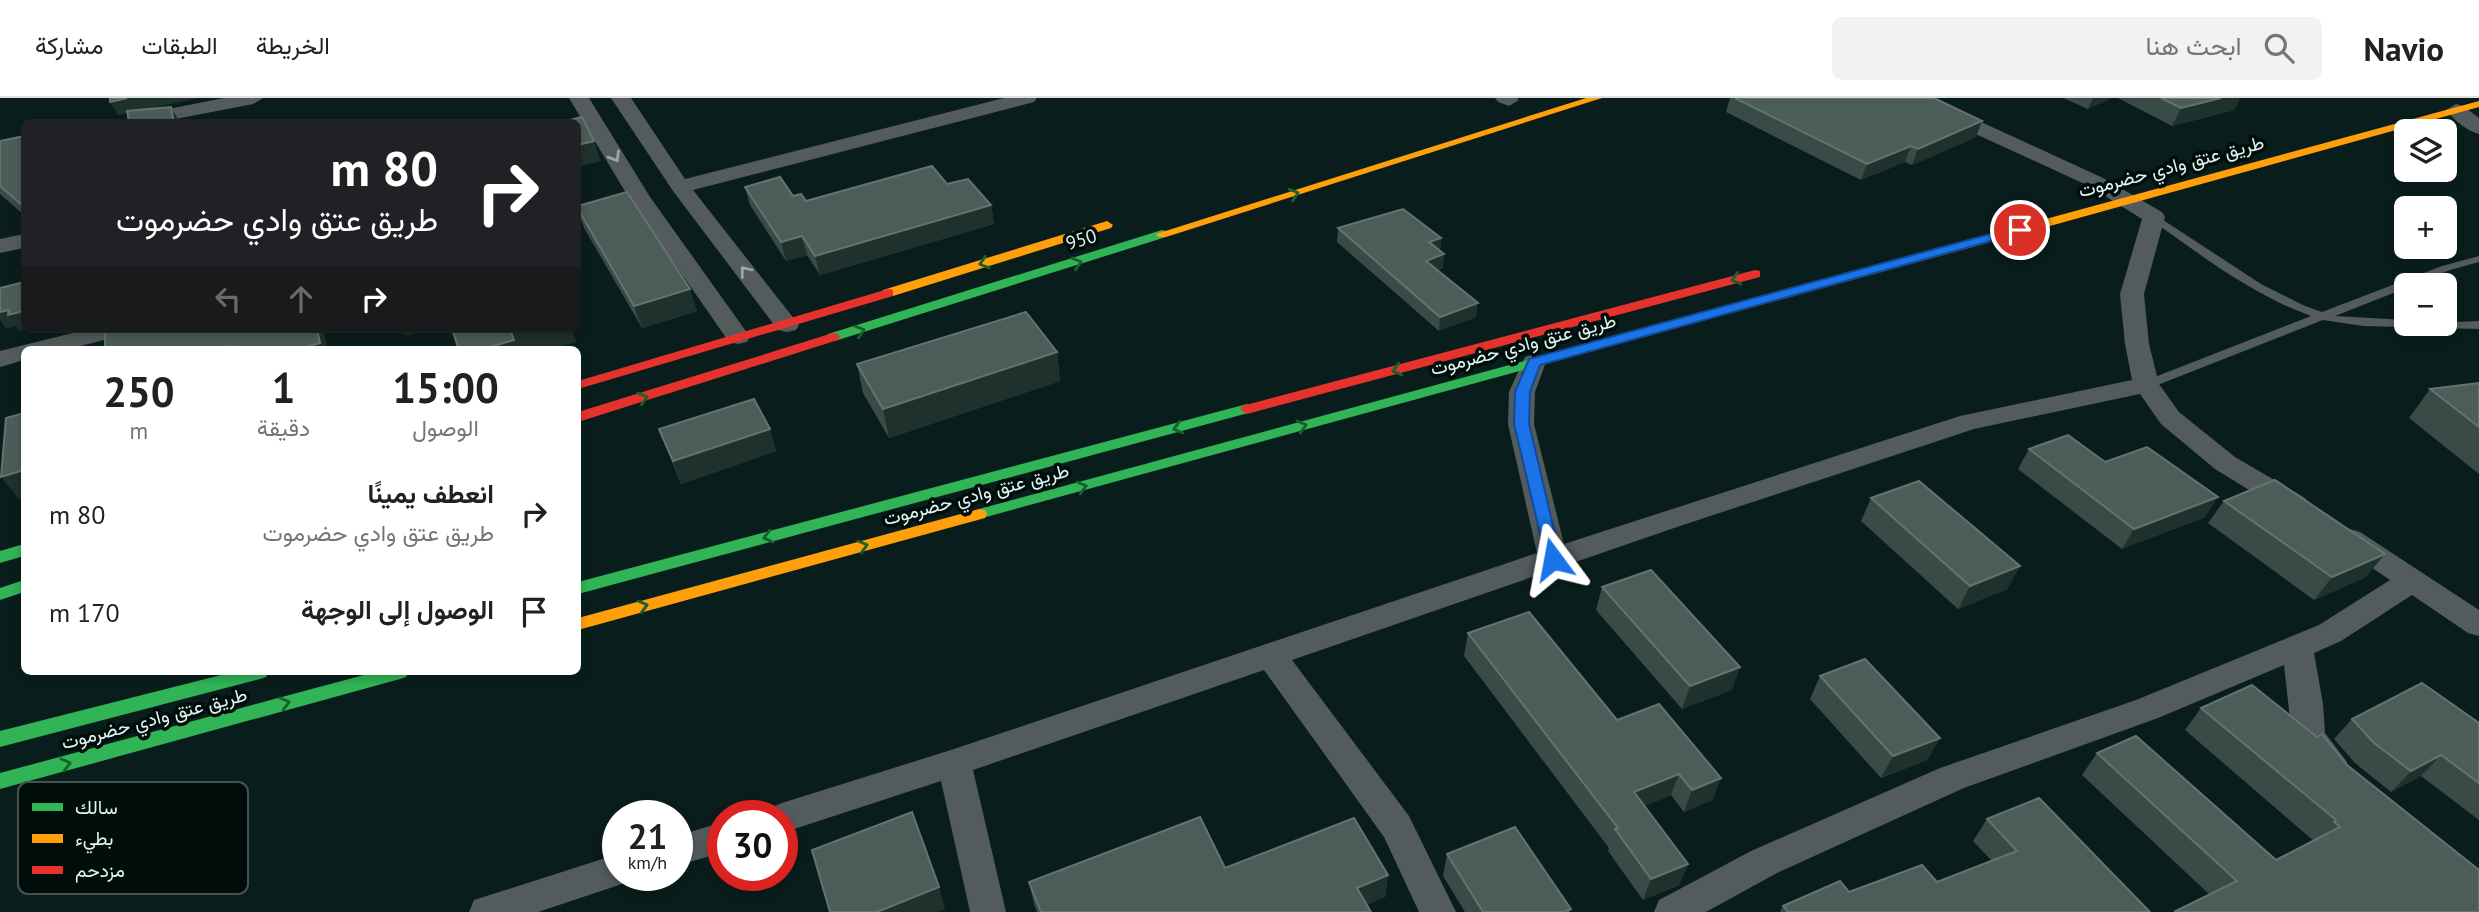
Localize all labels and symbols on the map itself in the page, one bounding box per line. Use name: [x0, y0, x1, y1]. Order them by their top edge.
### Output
street label: طريق عتق وادي حضرموت: [2076, 130, 2268, 206]
one-way arrow: [606, 149, 619, 162]
one-way arrow: [1288, 188, 1300, 203]
pin: [1990, 200, 2050, 260]
street label: 950: [1063, 223, 1099, 255]
one-way arrow: [978, 255, 990, 270]
one-way arrow: [1071, 256, 1083, 271]
one-way arrow: [740, 266, 753, 278]
one-way arrow: [1730, 271, 1742, 285]
street label: طريق عتق وادي حضرموت: [1428, 308, 1620, 384]
one-way arrow: [854, 324, 866, 339]
one-way arrow: [1392, 362, 1404, 376]
one-way arrow: [637, 391, 649, 406]
one-way arrow: [1172, 420, 1184, 434]
one-way arrow: [1296, 420, 1308, 434]
street label: طريق عتق وادي حضرموت: [881, 458, 1073, 534]
one-way arrow: [1076, 480, 1088, 495]
position arrow: [1516, 522, 1590, 596]
one-way arrow: [762, 528, 774, 543]
one-way arrow: [857, 540, 869, 555]
one-way arrow: [637, 600, 649, 614]
street label: طريق عتق وادي حضرموت: [59, 682, 251, 758]
one-way arrow: [279, 697, 291, 711]
one-way arrow: [60, 758, 72, 772]
legend: [18, 782, 248, 894]
text: سالك: [75, 795, 118, 819]
speed limit sign: 30: [707, 800, 798, 891]
text: بطيء: [75, 826, 113, 854]
text: مزدحم: [75, 858, 125, 883]

